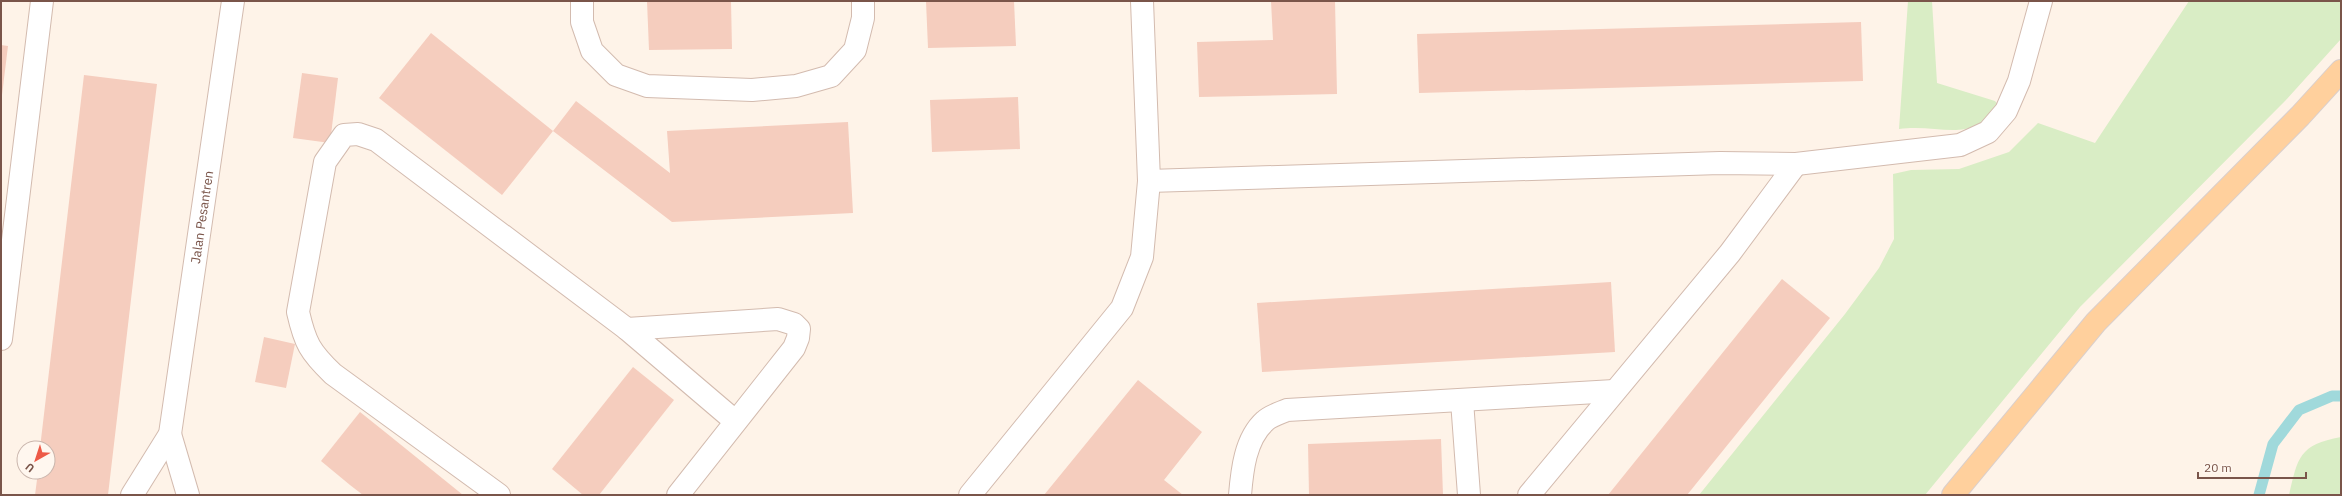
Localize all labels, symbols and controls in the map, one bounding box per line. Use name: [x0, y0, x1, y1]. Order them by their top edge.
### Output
street label: Jalan Pesantren: [186, 169, 217, 265]
north arrow: [16, 440, 56, 480]
scale bar: [2198, 454, 2306, 480]
text: U: [22, 460, 37, 476]
text: 20 m: [2204, 460, 2232, 475]

